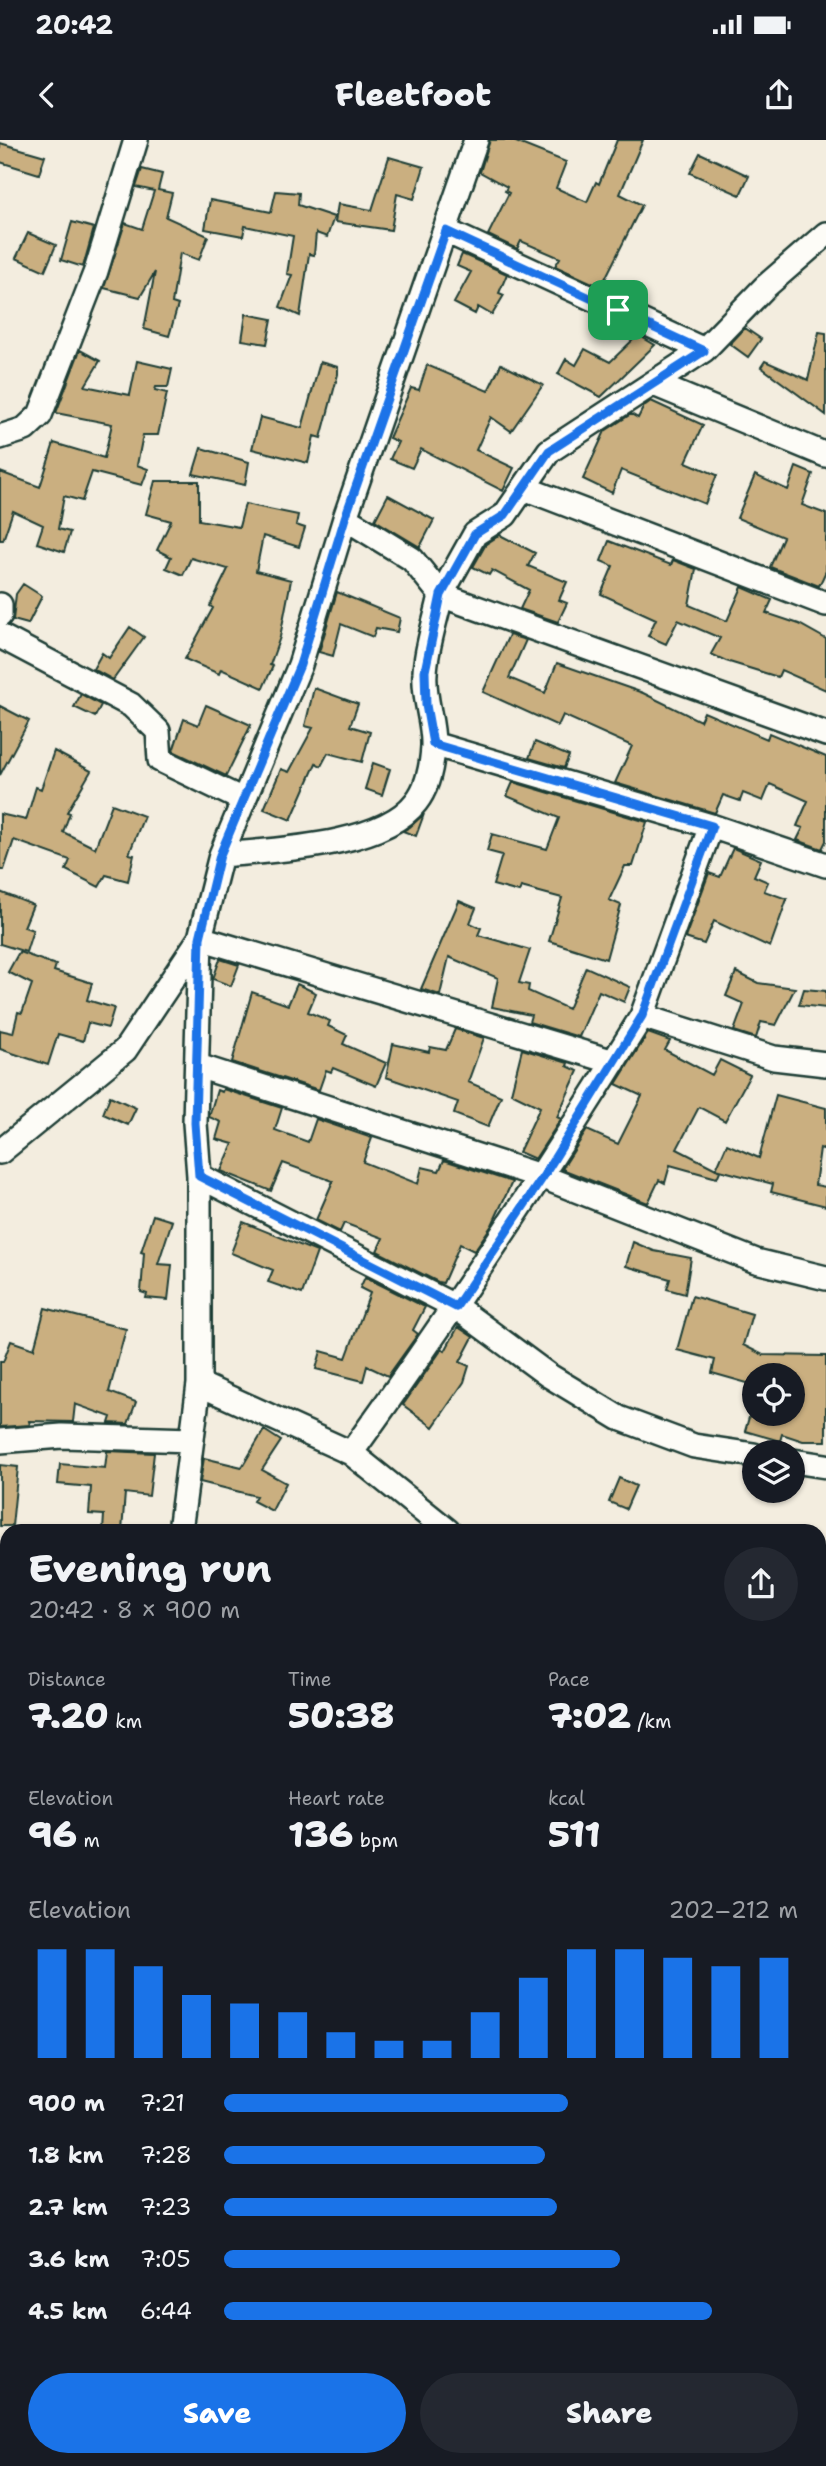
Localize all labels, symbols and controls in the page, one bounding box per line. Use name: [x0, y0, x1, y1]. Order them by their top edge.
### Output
text: 20:42: [35, 7, 113, 42]
text: Fleetfoot: [335, 73, 491, 116]
icon: back: [28, 76, 66, 114]
icon: share: [760, 76, 798, 114]
pin: [588, 280, 648, 340]
icon: arrive: [599, 291, 637, 329]
map controls: [742, 1363, 805, 1503]
button: locate: [742, 1363, 805, 1426]
button: layers: [742, 1440, 805, 1503]
text: Evening run: [28, 1543, 271, 1594]
button: share: [724, 1547, 798, 1621]
text: 20:42 · 8 × 900 m: [28, 1595, 240, 1625]
text: Distance: [28, 1667, 106, 1692]
text: Time: [288, 1667, 332, 1692]
text: Pace: [548, 1667, 590, 1692]
text: 7.20: [28, 1692, 109, 1739]
text: 50:38: [288, 1692, 394, 1739]
text: 7:02: [548, 1692, 631, 1739]
text: km: [109, 1709, 142, 1734]
text: /km: [631, 1709, 672, 1734]
text: Elevation: [28, 1786, 113, 1811]
text: Heart rate: [288, 1786, 385, 1811]
text: kcal: [548, 1786, 585, 1811]
text: 96: [28, 1811, 77, 1858]
text: 136: [288, 1811, 353, 1858]
text: 511: [548, 1811, 601, 1858]
text: m: [77, 1828, 100, 1853]
text: bpm: [353, 1828, 398, 1853]
text: Elevation: [28, 1895, 131, 1925]
text: 202–212 m: [669, 1895, 798, 1925]
text: 900 m: [28, 2088, 105, 2118]
text: 7:21: [140, 2088, 185, 2118]
text: 1.8 km: [28, 2140, 103, 2170]
text: 7:28: [140, 2140, 192, 2170]
text: 2.7 km: [28, 2192, 108, 2222]
text: 7:23: [140, 2192, 191, 2222]
text: 3.6 km: [28, 2244, 109, 2274]
text: 7:05: [140, 2244, 191, 2274]
text: 4.5 km: [28, 2296, 108, 2326]
text: 6:44: [140, 2296, 192, 2326]
button: Save: [28, 2373, 406, 2453]
button: Share: [420, 2373, 798, 2453]

